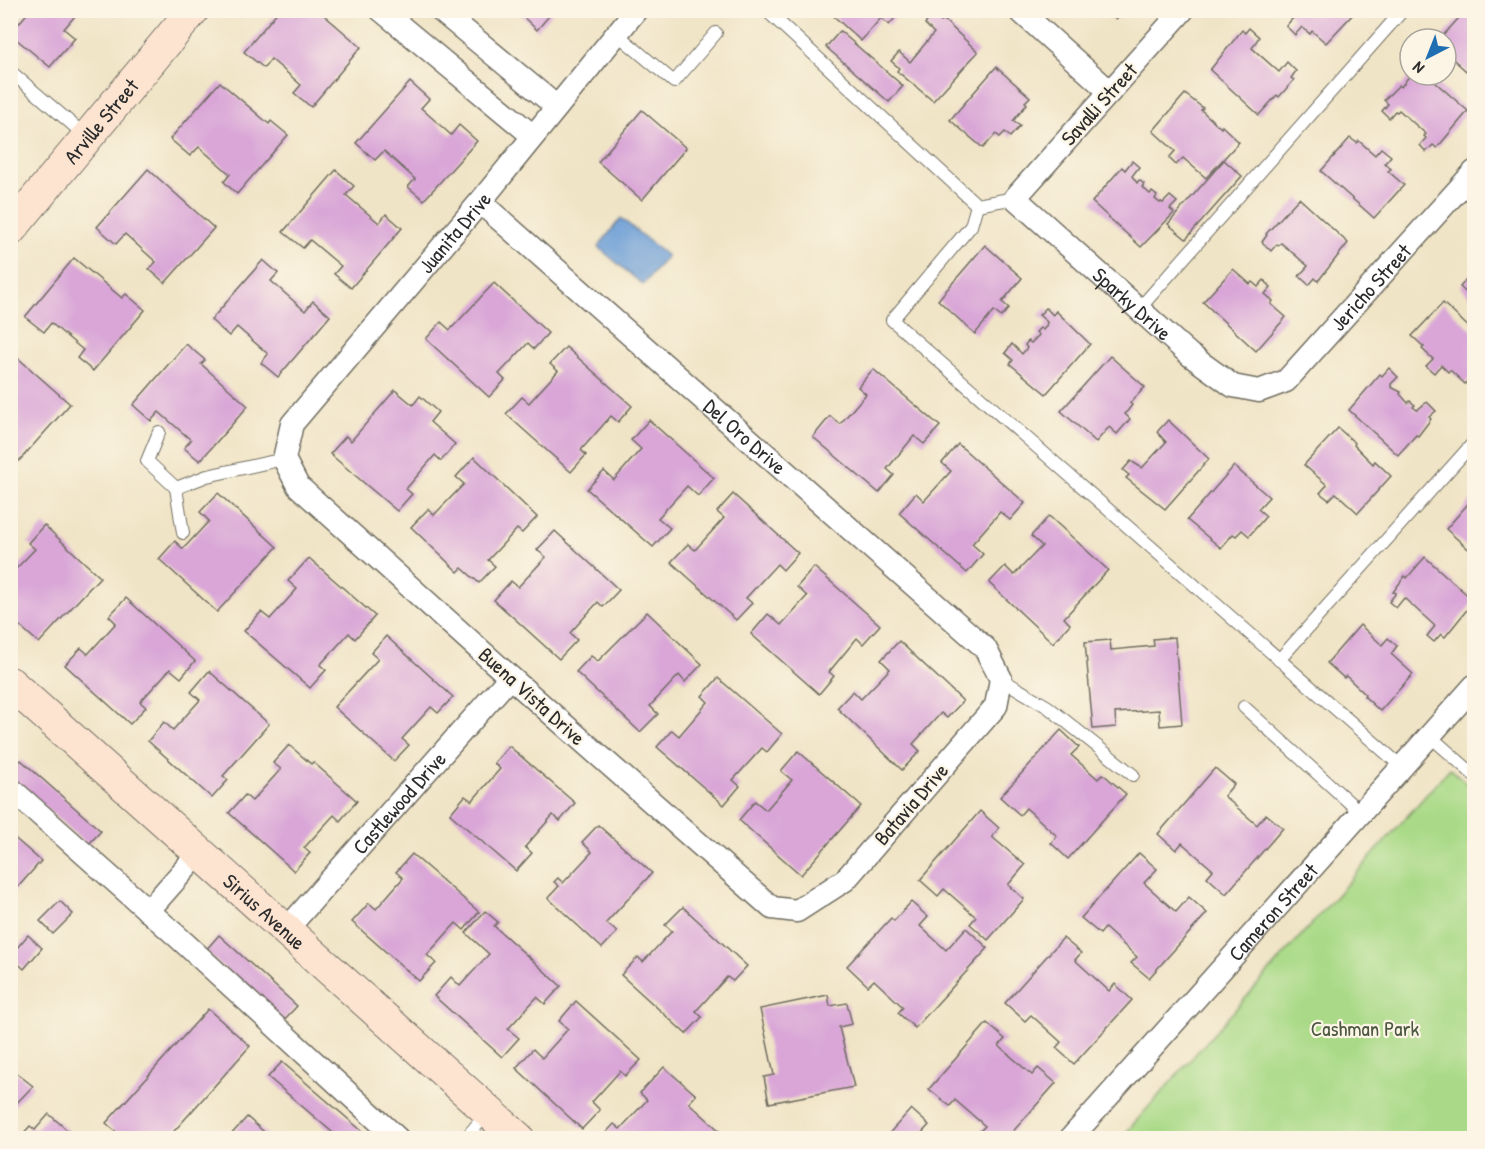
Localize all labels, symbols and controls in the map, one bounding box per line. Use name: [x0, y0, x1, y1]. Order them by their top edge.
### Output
north arrow: [1398, 27, 1458, 87]
street label: Savalli Street: [1054, 56, 1144, 152]
text: N: [1407, 57, 1428, 79]
street label: Arville Street: [57, 72, 145, 170]
street label: Juanita Drive: [411, 185, 497, 279]
street label: Jericho Street: [1324, 236, 1418, 337]
street label: Sparky Drive: [1087, 260, 1178, 347]
street label: Del Oro Drive: [698, 392, 793, 481]
street label: Buena Vista Drive: [472, 640, 592, 752]
street label: Castlewood Drive: [345, 745, 452, 860]
street label: Batavia Drive: [867, 757, 955, 851]
street label: Cameron Street: [1221, 856, 1325, 967]
street label: Sirius Avenue: [217, 866, 312, 956]
park label: Cashman Park: [1311, 1014, 1420, 1043]

